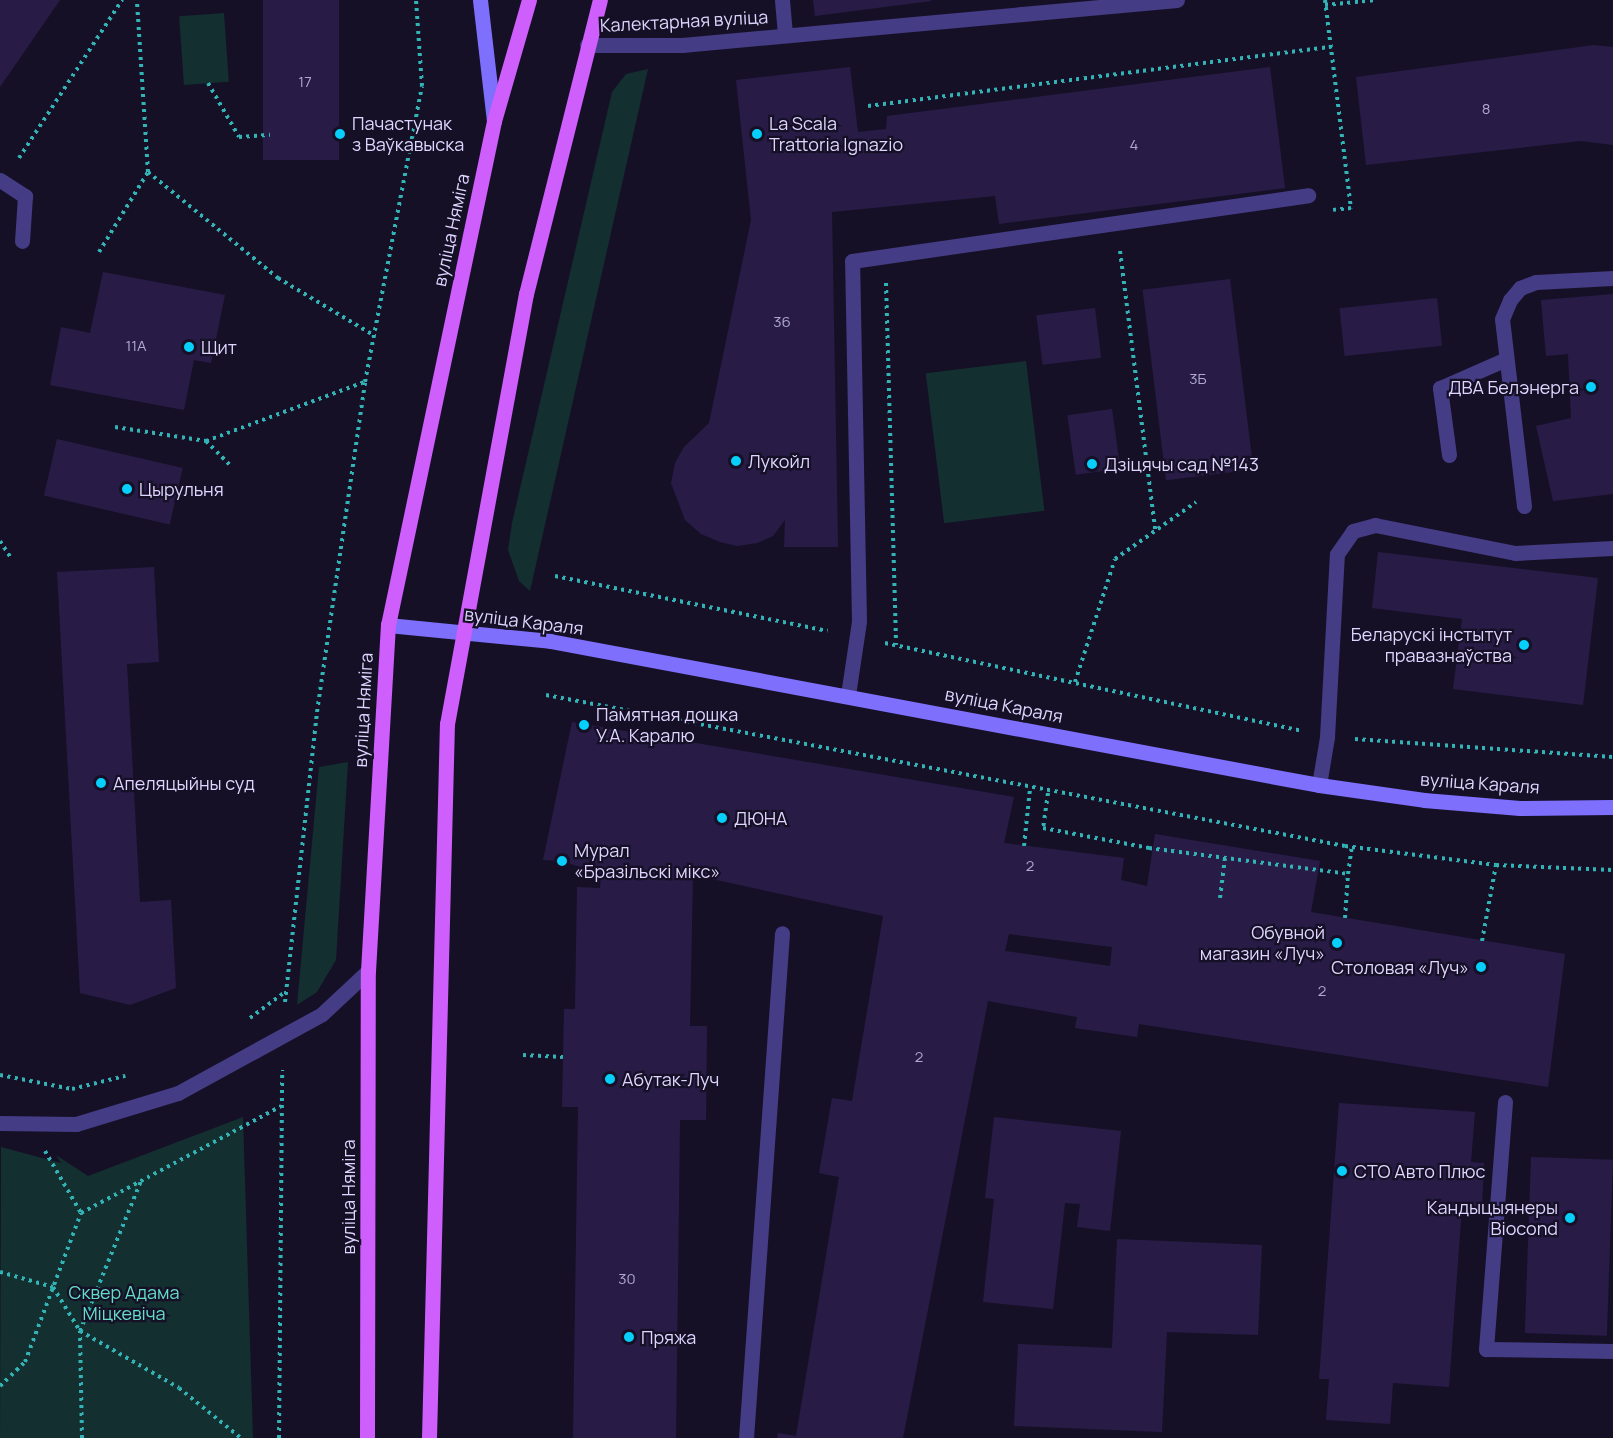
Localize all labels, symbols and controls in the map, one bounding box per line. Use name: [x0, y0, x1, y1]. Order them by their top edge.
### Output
street label: Калектарная вуліца: [599, 6, 769, 36]
house number: 17: [298, 73, 312, 91]
house number: 8: [1482, 100, 1490, 118]
place label: Пачастунак з Ваўкавыска: [352, 113, 464, 156]
place label: La Scala Trattoria Ignazio: [769, 113, 903, 156]
marker: Пачастунак з Ваўкавыска: [333, 127, 347, 141]
marker: La Scala Trattoria Ignazio: [750, 127, 764, 141]
house number: 4: [1130, 136, 1138, 154]
street label: вуліца Няміга: [428, 172, 474, 288]
house number: 36: [773, 313, 791, 331]
place label: Щит: [201, 336, 237, 358]
house number: 11А: [125, 337, 147, 355]
marker: Щит: [182, 340, 196, 354]
house number: 3Б: [1189, 370, 1207, 388]
place label: ДВА Белэнерга: [1448, 376, 1579, 398]
marker: ДВА Белэнерга: [1584, 380, 1598, 394]
place label: Лукойл: [748, 450, 810, 472]
place label: Дзіцячы сад №143: [1104, 453, 1259, 475]
marker: Лукойл: [729, 454, 743, 468]
marker: Дзіцячы сад №143: [1085, 457, 1099, 471]
place label: Цырульня: [139, 478, 224, 500]
marker: Цырульня: [120, 482, 134, 496]
street label: вуліца Караля: [463, 603, 585, 639]
place label: Беларускі інстытут правазнаўства: [1351, 624, 1512, 666]
marker: Беларускі інстытут правазнаўства: [1517, 638, 1531, 652]
street label: вуліца Няміга: [349, 652, 377, 768]
street label: вуліца Караля: [943, 683, 1065, 727]
place label: Памятная дошка У.А. Каралю: [596, 704, 738, 746]
marker: Памятная дошка У.А. Каралю: [577, 718, 591, 732]
street label: вуліца Караля: [1420, 768, 1540, 798]
place label: Апеляцыйны суд: [113, 772, 255, 794]
marker: Апеляцыйны суд: [94, 776, 108, 790]
place label: ДЮНА: [734, 807, 788, 829]
marker: ДЮНА: [715, 811, 729, 825]
place label: Мурал «Бразільскі мікс»: [574, 840, 720, 882]
marker: Мурал «Бразільскі мікс»: [555, 854, 569, 868]
house number: 2: [1026, 857, 1034, 875]
place label: Обувной магазин «Луч»: [1200, 922, 1325, 964]
marker: Обувной магазин «Луч»: [1330, 936, 1344, 950]
place label: Столовая «Луч»: [1331, 956, 1469, 978]
marker: Столовая «Луч»: [1474, 960, 1488, 974]
house number: 2: [1318, 982, 1326, 1000]
house number: 2: [915, 1048, 923, 1066]
place label: Абутак-Луч: [622, 1068, 719, 1090]
marker: Абутак-Луч: [603, 1072, 617, 1086]
street label: вуліца Няміга: [337, 1140, 359, 1254]
place label: СТО Авто Плюс: [1354, 1160, 1485, 1182]
marker: СТО Авто Плюс: [1335, 1164, 1349, 1178]
place label: Кандыцыянеры Biocond: [1427, 1197, 1558, 1240]
marker: Кандыцыянеры Biocond: [1563, 1211, 1577, 1225]
house number: 30: [618, 1270, 636, 1288]
park label: Сквер Адама Міцкевіча: [69, 1282, 179, 1324]
place label: Пряжа: [641, 1326, 696, 1348]
marker: Пряжа: [622, 1330, 636, 1344]

